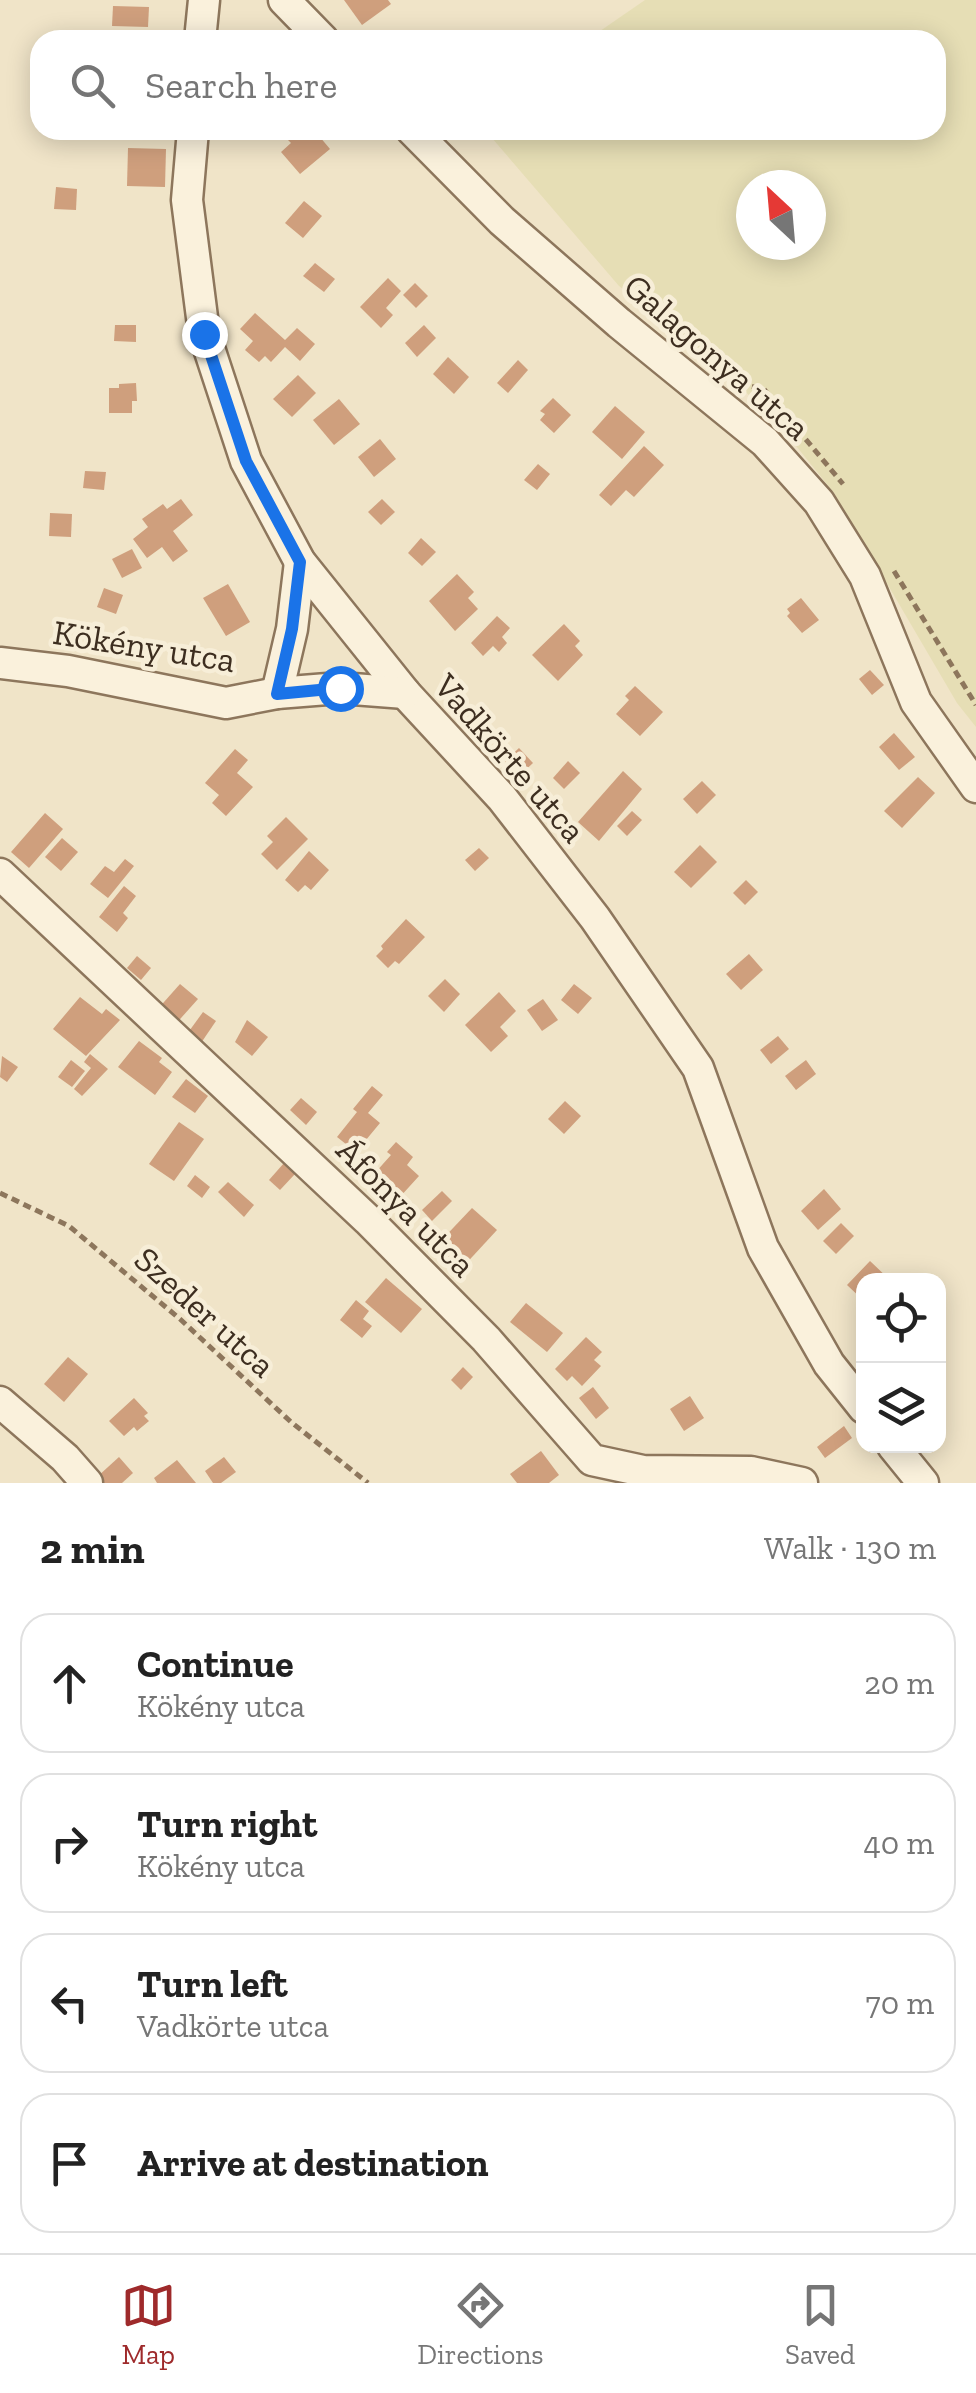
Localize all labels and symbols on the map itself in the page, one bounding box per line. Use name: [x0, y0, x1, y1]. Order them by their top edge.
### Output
north arrow: [736, 170, 826, 260]
street label: Galagonya utca: [616, 265, 818, 449]
route end: [182, 312, 228, 358]
street label: Kökény utca: [50, 611, 238, 681]
street label: Vadkörte utca: [425, 664, 595, 851]
route start: [318, 666, 364, 712]
street label: Áfonya utca: [328, 1129, 484, 1285]
street label: Szeder utca: [126, 1238, 284, 1386]

